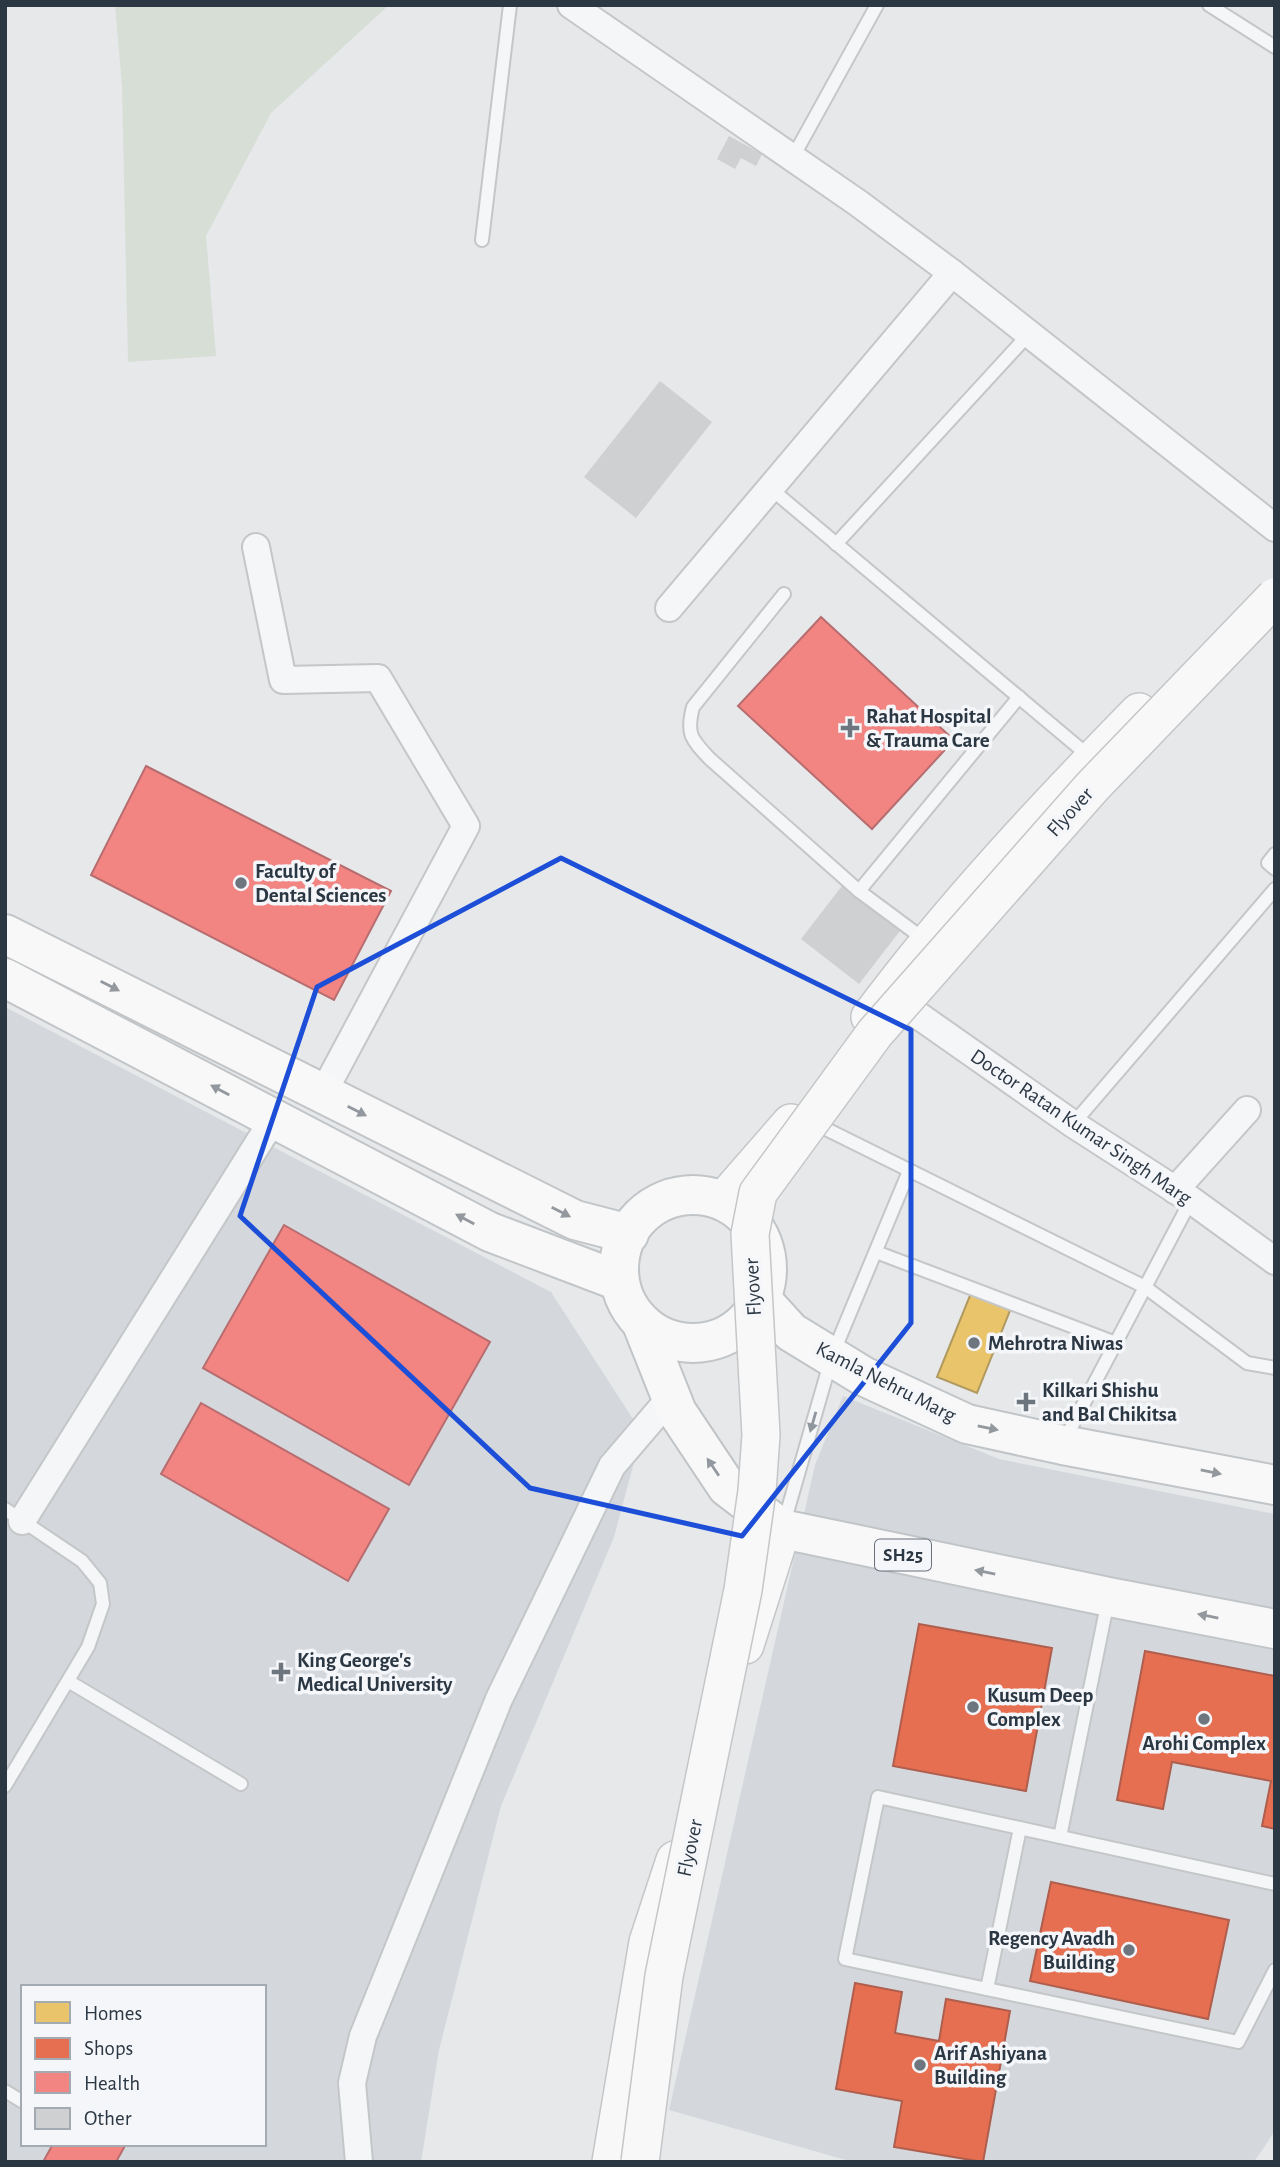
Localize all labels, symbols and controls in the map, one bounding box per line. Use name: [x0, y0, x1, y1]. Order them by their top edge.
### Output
place label: Rahat Hospital & Trauma Care: [866, 706, 992, 751]
marker: Rahat Hospital & Trauma Care: [840, 718, 860, 738]
street label: Flyover: [1043, 783, 1097, 841]
place label: Faculty of Dental Sciences: [255, 861, 386, 906]
marker: Faculty of Dental Sciences: [233, 875, 249, 891]
one-way arrow: [100, 981, 120, 992]
street label: Doctor Ratan Kumar Singh Marg: [967, 1045, 1196, 1209]
one-way arrow: [210, 1085, 230, 1096]
one-way arrow: [347, 1105, 367, 1116]
one-way arrow: [551, 1207, 571, 1218]
one-way arrow: [455, 1213, 475, 1224]
street label: Flyover: [741, 1257, 765, 1317]
place label: Mehrotra Niwas: [988, 1333, 1123, 1354]
marker: Mehrotra Niwas: [966, 1335, 982, 1351]
street label: Kamla Nehru Marg: [813, 1338, 960, 1427]
place label: Kilkari Shishu and Bal Chikitsa: [1042, 1380, 1177, 1425]
marker: Kilkari Shishu and Bal Chikitsa: [1016, 1392, 1036, 1412]
one-way arrow: [808, 1412, 818, 1433]
one-way arrow: [977, 1423, 999, 1434]
one-way arrow: [707, 1457, 720, 1476]
one-way arrow: [1200, 1467, 1222, 1478]
road number: SH25: [875, 1540, 931, 1570]
one-way arrow: [974, 1566, 996, 1577]
one-way arrow: [1197, 1611, 1219, 1622]
place label: King George's Medical University: [297, 1650, 453, 1695]
marker: King George's Medical University: [271, 1662, 291, 1682]
place label: Kusum Deep Complex: [987, 1685, 1093, 1730]
marker: Kusum Deep Complex: [965, 1699, 981, 1715]
marker: Arohi Complex: [1196, 1711, 1212, 1727]
place label: Arohi Complex: [1142, 1733, 1266, 1754]
street label: Flyover: [674, 1817, 706, 1879]
place label: Regency Avadh Building: [988, 1928, 1115, 1973]
marker: Regency Avadh Building: [1121, 1942, 1137, 1958]
legend: [21, 1985, 266, 2146]
text: Homes: [84, 2003, 142, 2024]
text: Shops: [84, 2038, 133, 2059]
place label: Arif Ashiyana Building: [934, 2043, 1047, 2088]
marker: Arif Ashiyana Building: [912, 2057, 928, 2073]
text: Health: [84, 2073, 140, 2094]
text: Other: [84, 2108, 132, 2129]

